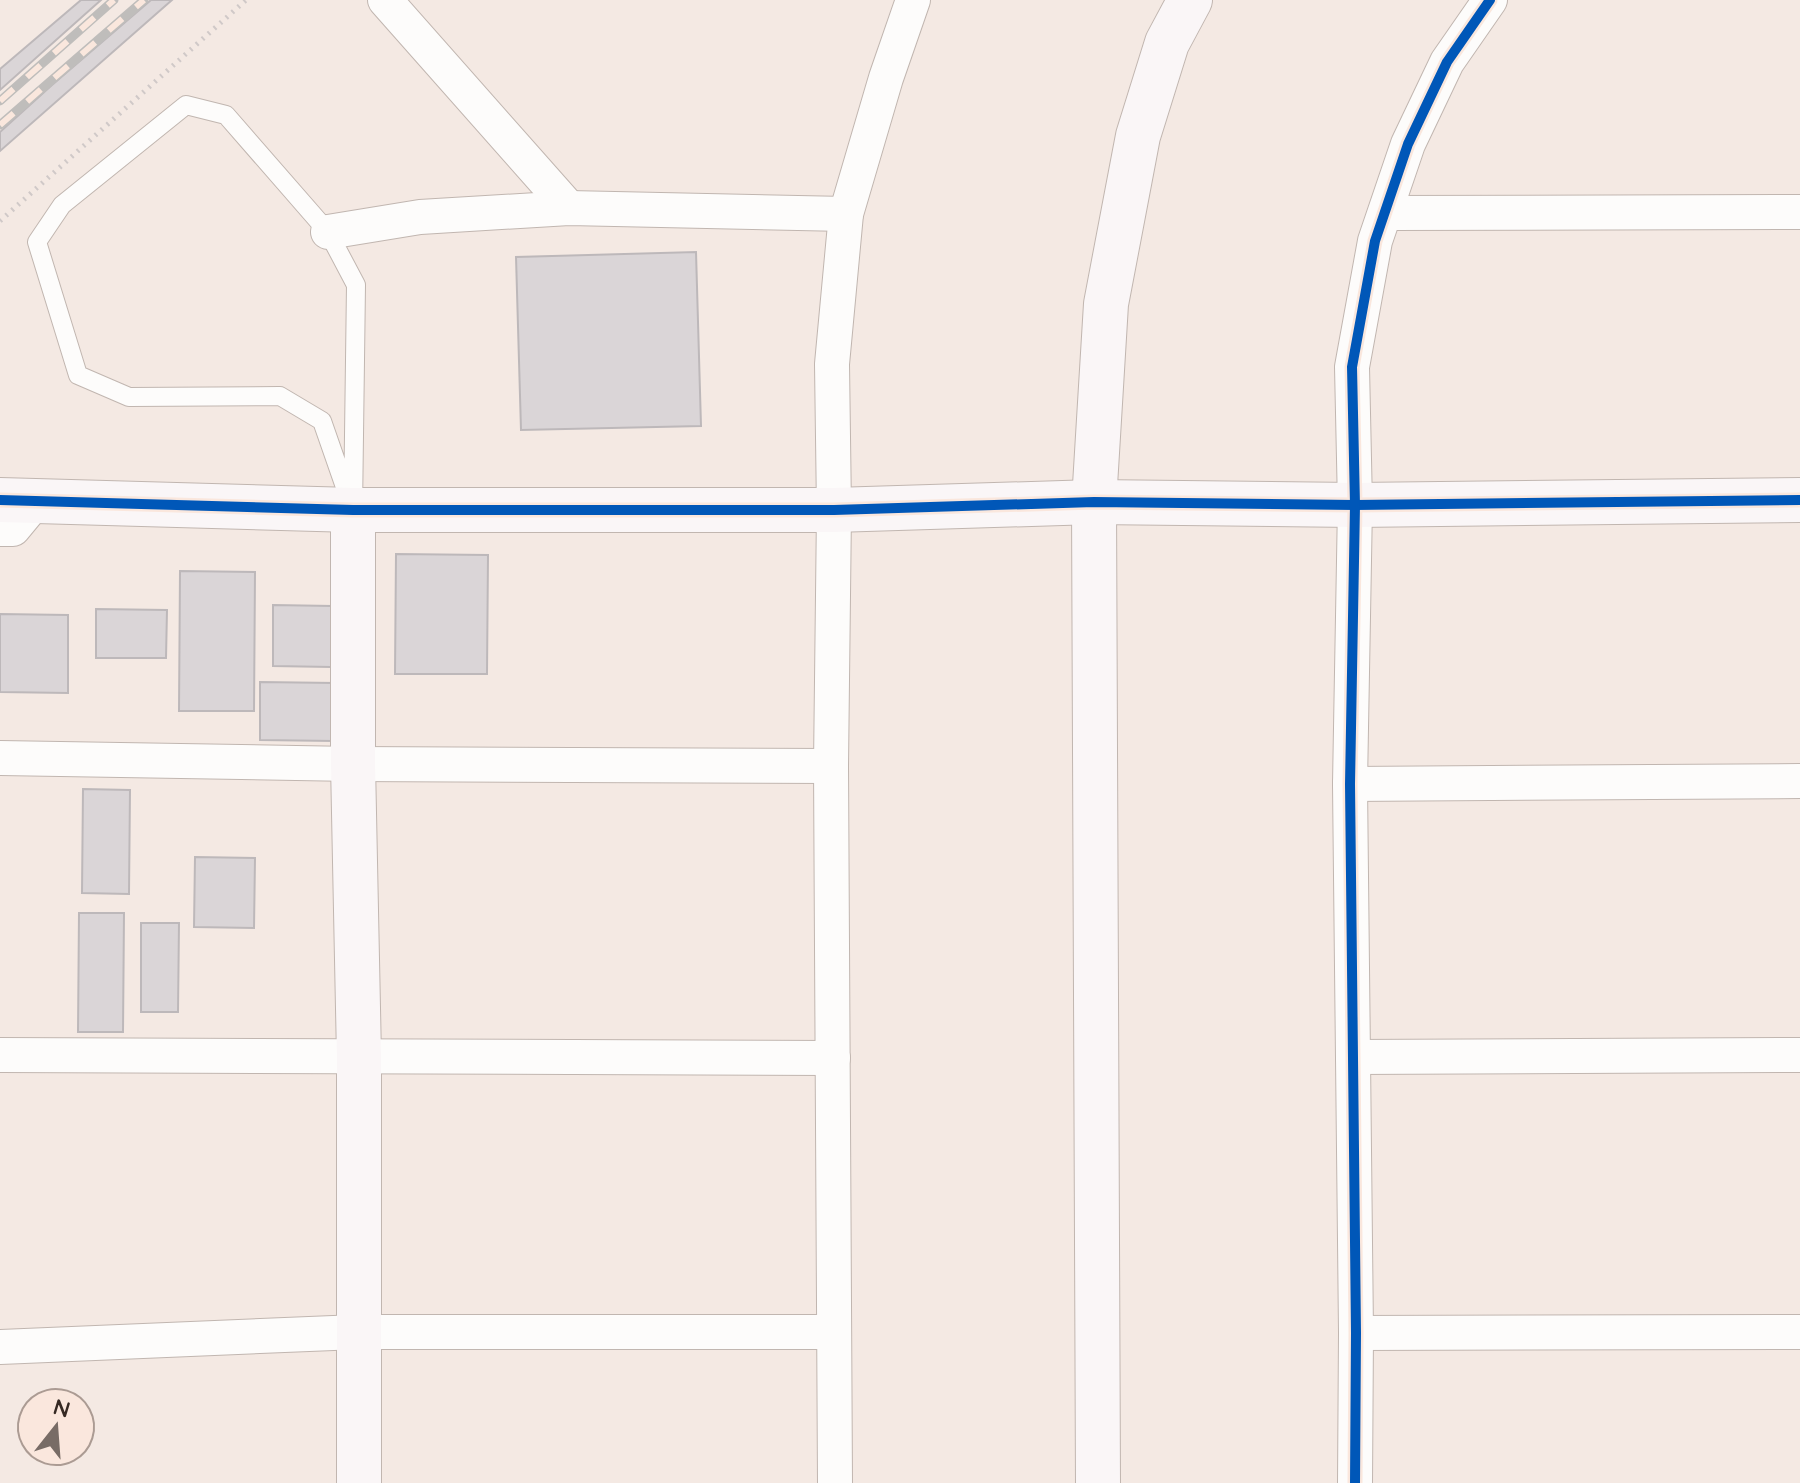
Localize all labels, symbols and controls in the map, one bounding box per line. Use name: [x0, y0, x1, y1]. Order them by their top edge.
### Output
north arrow: [16, 1387, 96, 1467]
text: N: [50, 1392, 74, 1424]

